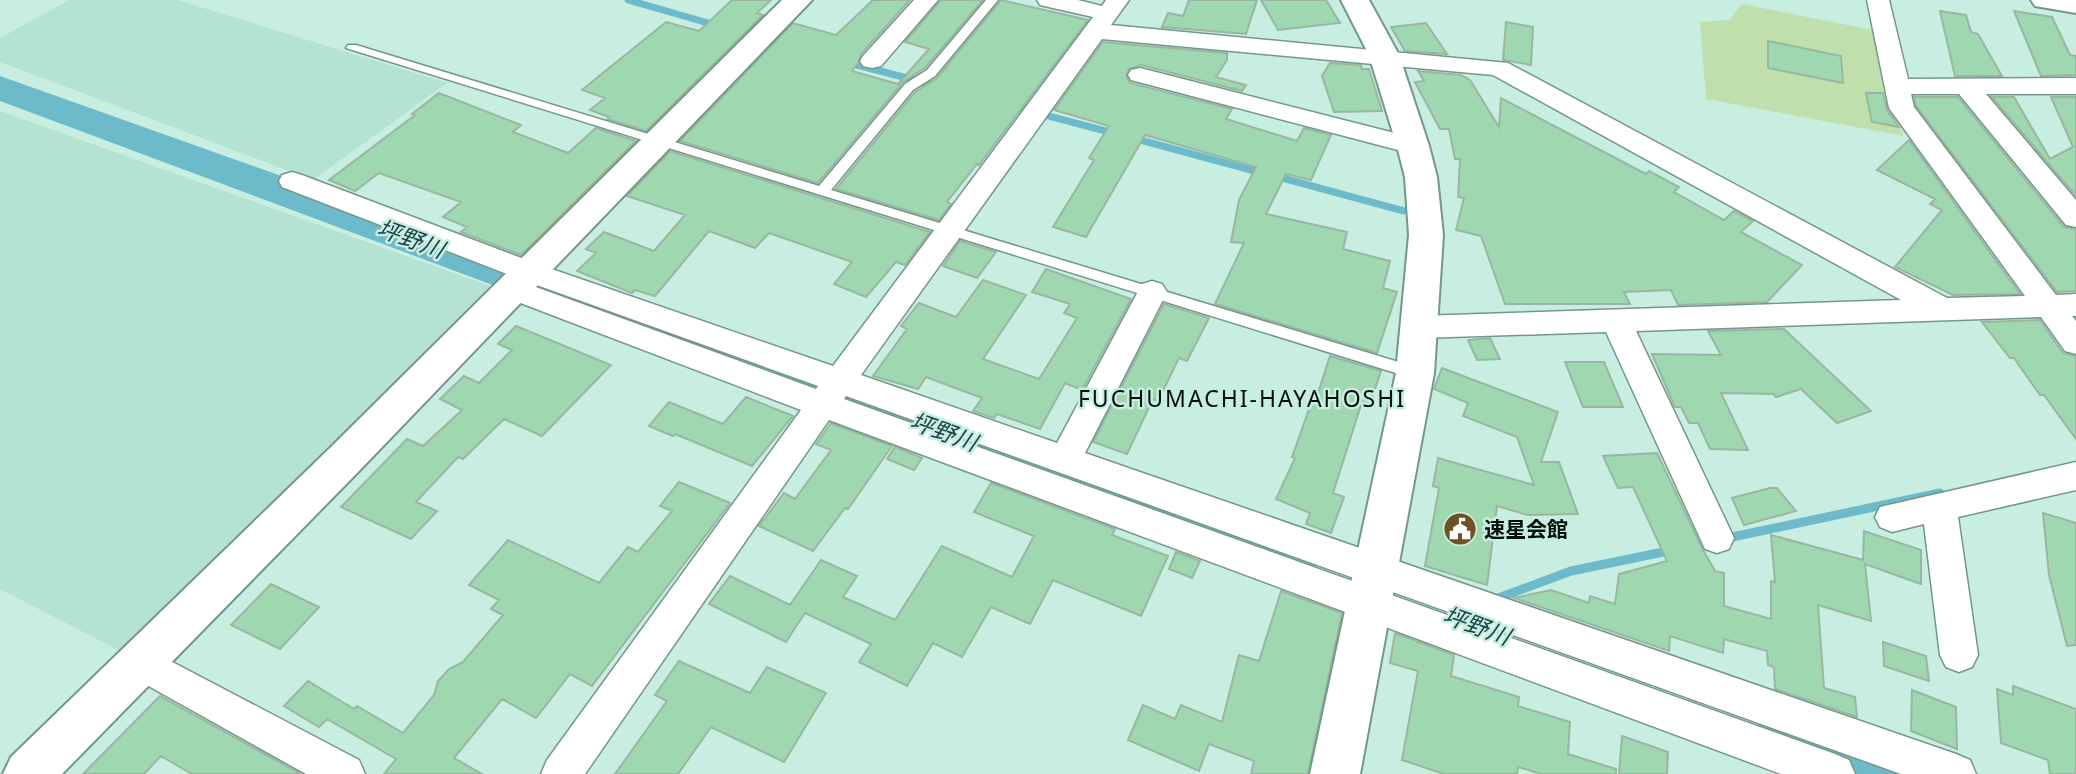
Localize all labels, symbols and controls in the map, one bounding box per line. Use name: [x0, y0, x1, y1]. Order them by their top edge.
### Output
water label: 坪野川: [373, 211, 452, 266]
district label: FUCHUMACHI-HAYAHOSHI: [1078, 382, 1406, 414]
water label: 坪野川: [906, 404, 985, 459]
public building icon: 速星会館: [1441, 510, 1479, 548]
place label: 速星会館: [1484, 515, 1568, 543]
water label: 坪野川: [1439, 598, 1518, 653]

